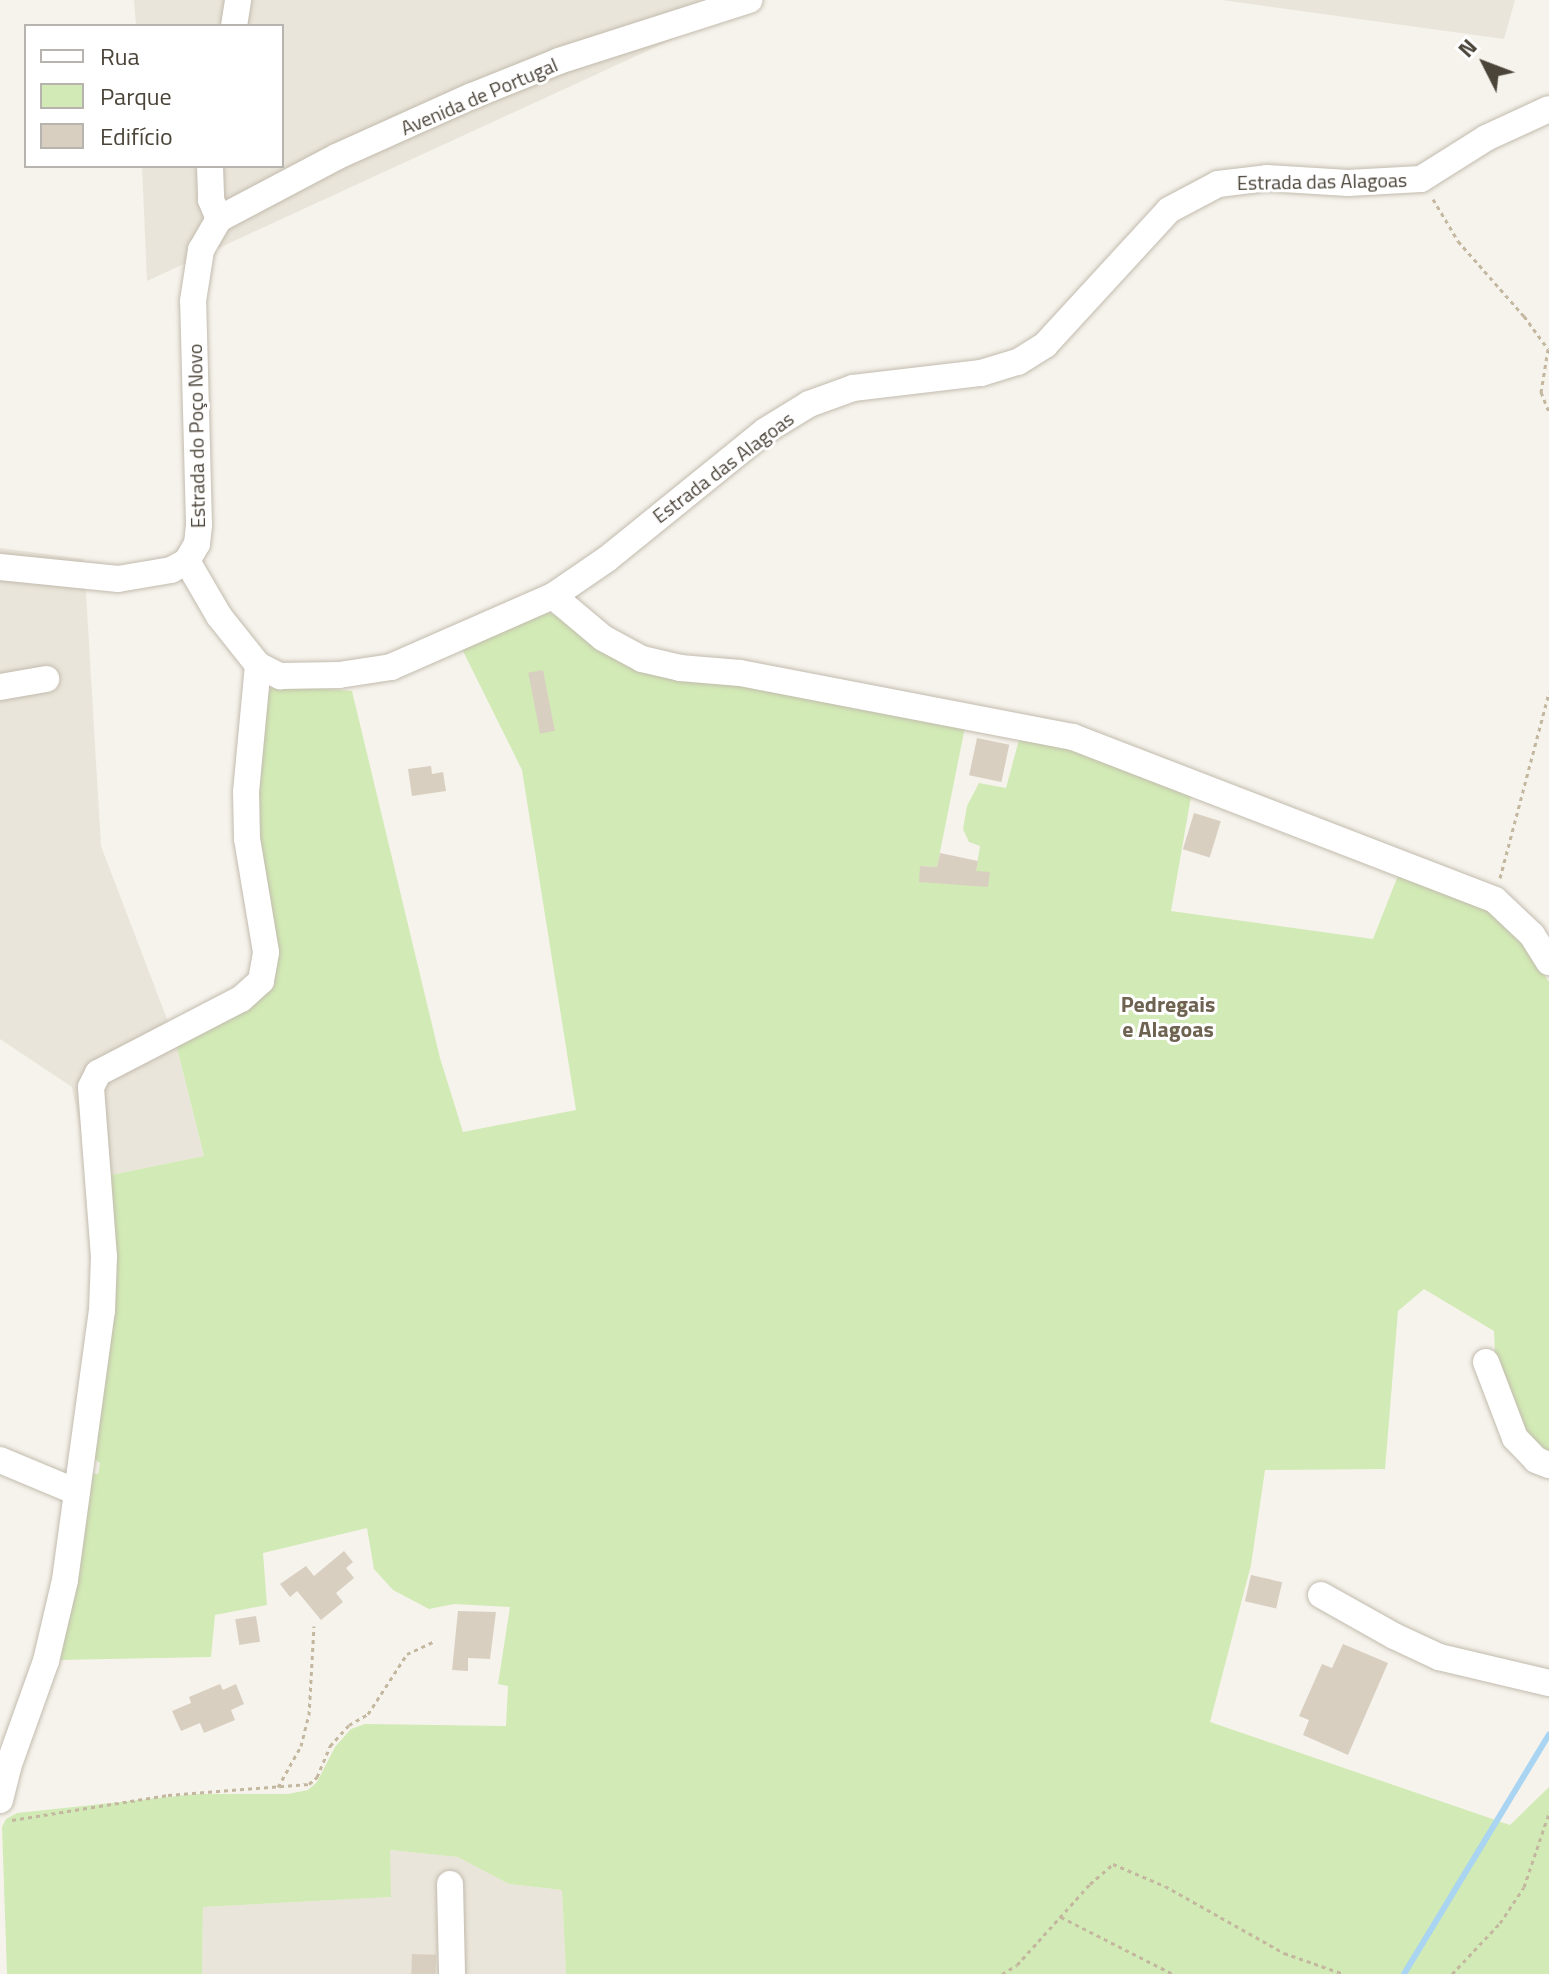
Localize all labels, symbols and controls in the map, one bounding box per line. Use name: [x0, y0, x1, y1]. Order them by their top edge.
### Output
legend: [24, 24, 284, 168]
north arrow: [1445, 24, 1525, 104]
text: N: [1449, 31, 1485, 65]
text: Rua: [100, 38, 139, 74]
street label: Avenida de Portugal: [397, 52, 561, 140]
text: Parque: [100, 78, 172, 114]
text: Edifício: [100, 118, 173, 154]
street label: Estrada das Alagoas: [1237, 168, 1407, 194]
street label: Estrada do Poço Novo: [182, 344, 210, 528]
street label: Estrada das Alagoas: [648, 406, 798, 528]
district label: Pedregais e Alagoas: [1121, 991, 1215, 1042]

